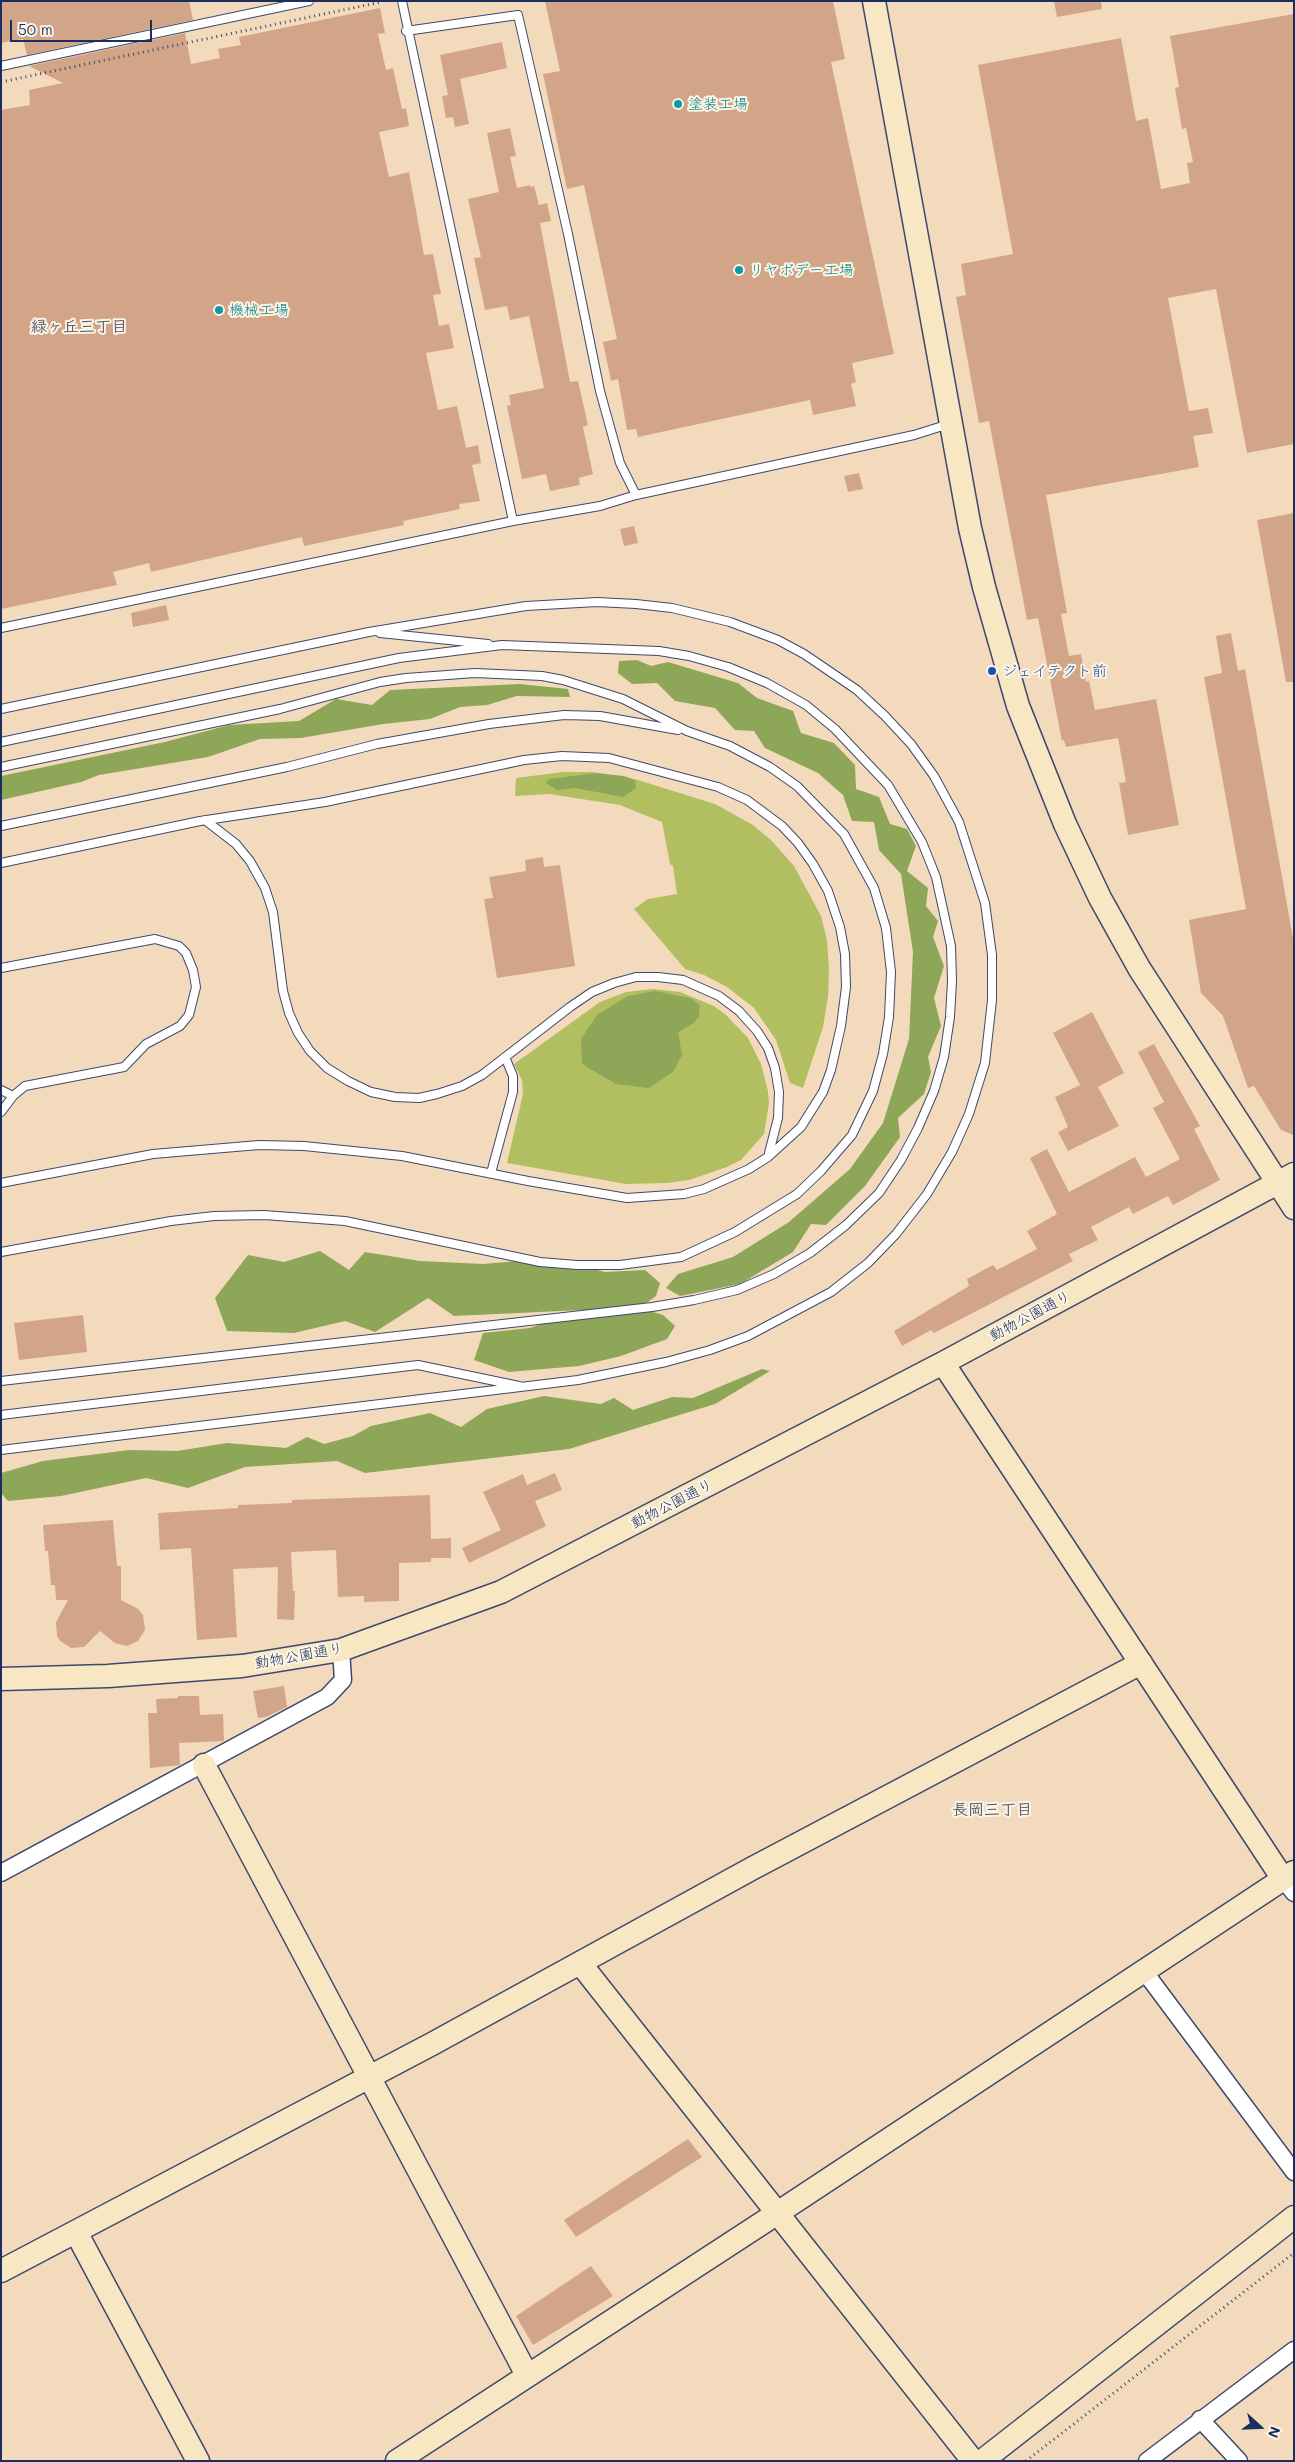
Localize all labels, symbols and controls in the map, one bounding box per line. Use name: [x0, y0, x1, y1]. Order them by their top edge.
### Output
scale bar: [12, 10, 155, 42]
text: 50 m: [18, 19, 53, 39]
place label: 塗装工場: [688, 95, 748, 113]
marker: 塗装工場: [672, 98, 684, 110]
place label: リヤボデー工場: [749, 261, 854, 279]
marker: リヤボデー工場: [733, 264, 745, 276]
place label: 機械工場: [229, 301, 289, 319]
marker: 機械工場: [213, 304, 225, 316]
district label: 緑ヶ丘三丁目: [31, 317, 127, 337]
place label: ジェイテクト前: [1002, 662, 1107, 680]
marker: ジェイテクト前: [986, 665, 998, 677]
street label: 動物公園通り: [986, 1287, 1074, 1345]
street label: 動物公園通り: [628, 1476, 716, 1532]
street label: 動物公園通り: [253, 1639, 345, 1673]
district label: 長岡三丁目: [952, 1800, 1032, 1820]
north arrow: [1235, 2402, 1285, 2452]
text: N: [1264, 2424, 1285, 2441]

